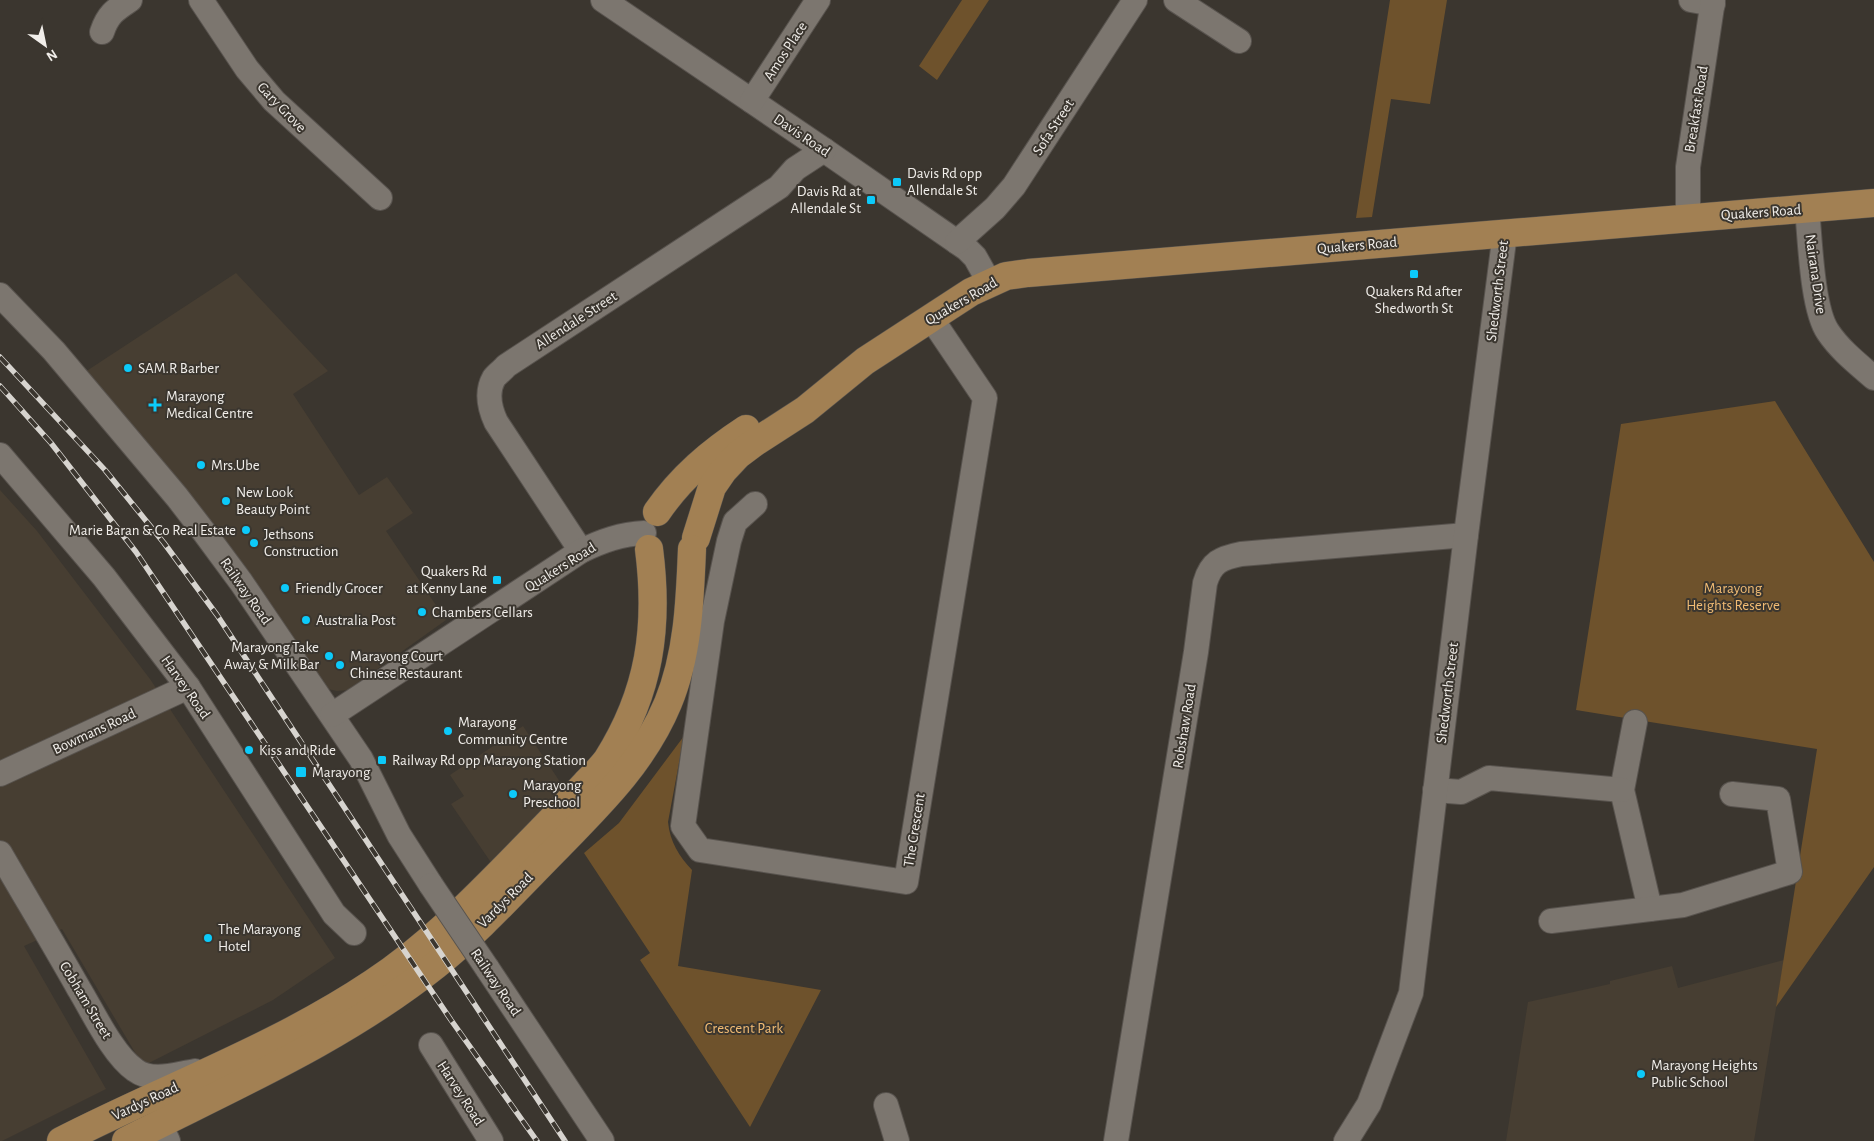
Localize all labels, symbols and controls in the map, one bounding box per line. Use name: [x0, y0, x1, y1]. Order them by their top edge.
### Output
street label: Amos Place: [761, 19, 810, 83]
north arrow: [20, 20, 70, 70]
text: N: [44, 47, 59, 64]
street label: Breakfast Road: [1682, 65, 1711, 153]
street label: Gary Grove: [254, 79, 309, 135]
street label: Sofa Street: [1030, 97, 1077, 158]
street label: Davis Road: [771, 111, 833, 160]
place label: Davis Rd opp Allendale St: [907, 166, 982, 198]
marker: Davis Rd opp Allendale St: [891, 176, 903, 188]
place label: Davis Rd at Allendale St: [791, 184, 861, 216]
marker: Davis Rd at Allendale St: [865, 194, 877, 206]
street label: Quakers Road: [1720, 202, 1802, 223]
street label: Nairana Drive: [1802, 233, 1829, 315]
street label: Quakers Road: [1316, 235, 1398, 256]
street label: Shedworth Street: [1484, 239, 1511, 342]
marker: Quakers Rd after Shedworth St: [1408, 268, 1420, 280]
street label: Quakers Road: [923, 275, 1000, 328]
place label: Quakers Rd after Shedworth St: [1366, 284, 1462, 316]
street label: Allendale Street: [533, 288, 620, 352]
place label: SAM.R Barber: [138, 361, 219, 376]
marker: SAM.R Barber: [122, 362, 134, 374]
place label: Marayong Medical Centre: [166, 389, 253, 421]
marker: Marayong Medical Centre: [148, 398, 162, 412]
place label: Mrs.Ube: [211, 458, 260, 473]
marker: Mrs.Ube: [195, 459, 207, 471]
place label: New Look Beauty Point: [236, 485, 310, 517]
marker: New Look Beauty Point: [220, 495, 232, 507]
place label: Marie Baran & Co Real Estate: [69, 523, 236, 538]
marker: Marie Baran & Co Real Estate: [240, 524, 252, 536]
place label: Jethsons Construction: [264, 527, 338, 559]
marker: Jethsons Construction: [248, 537, 260, 549]
street label: Quakers Road: [522, 540, 599, 595]
street label: Railway Road: [217, 555, 274, 628]
place label: Quakers Rd at Kenny Lane: [406, 564, 487, 596]
marker: Quakers Rd at Kenny Lane: [491, 574, 503, 586]
place label: Friendly Grocer: [295, 581, 383, 596]
park label: Marayong Heights Reserve: [1686, 581, 1780, 613]
marker: Friendly Grocer: [279, 582, 291, 594]
place label: Chambers Cellars: [432, 605, 533, 620]
marker: Chambers Cellars: [416, 606, 428, 618]
place label: Australia Post: [316, 613, 396, 628]
marker: Australia Post: [300, 614, 312, 626]
place label: Marayong Take Away & Milk Bar: [224, 640, 319, 672]
street label: Shedworth Street: [1434, 641, 1461, 744]
place label: Marayong Court Chinese Restaurant: [350, 649, 463, 681]
marker: Marayong Take Away & Milk Bar: [323, 650, 335, 662]
street label: Harvey Road: [158, 653, 213, 722]
marker: Marayong Court Chinese Restaurant: [334, 659, 346, 671]
street label: Robshaw Road: [1170, 683, 1199, 769]
street label: Bowmans Road: [50, 706, 138, 757]
place label: Marayong Community Centre: [458, 715, 568, 747]
marker: Marayong Community Centre: [442, 725, 454, 737]
place label: Kiss and Ride: [259, 743, 336, 758]
marker: Kiss and Ride: [243, 744, 255, 756]
place label: Railway Rd opp Marayong Station: [392, 753, 586, 768]
marker: Railway Rd opp Marayong Station: [376, 754, 388, 766]
marker: Marayong: [294, 765, 308, 779]
place label: Marayong: [312, 765, 371, 780]
place label: Marayong Preschool: [523, 778, 582, 810]
marker: Marayong Preschool: [507, 788, 519, 800]
street label: The Crescent: [901, 792, 928, 868]
street label: Vardys Road: [475, 870, 536, 931]
place label: The Marayong Hotel: [218, 922, 301, 954]
marker: The Marayong Hotel: [202, 932, 214, 944]
street label: Railway Road: [468, 946, 524, 1019]
street label: Cobham Street: [57, 959, 114, 1042]
park label: Crescent Park: [705, 1021, 783, 1036]
street label: Harvey Road: [434, 1058, 487, 1128]
place label: Marayong Heights Public School: [1651, 1058, 1758, 1090]
marker: Marayong Heights Public School: [1635, 1068, 1647, 1080]
street label: Vardys Road: [110, 1079, 181, 1123]

